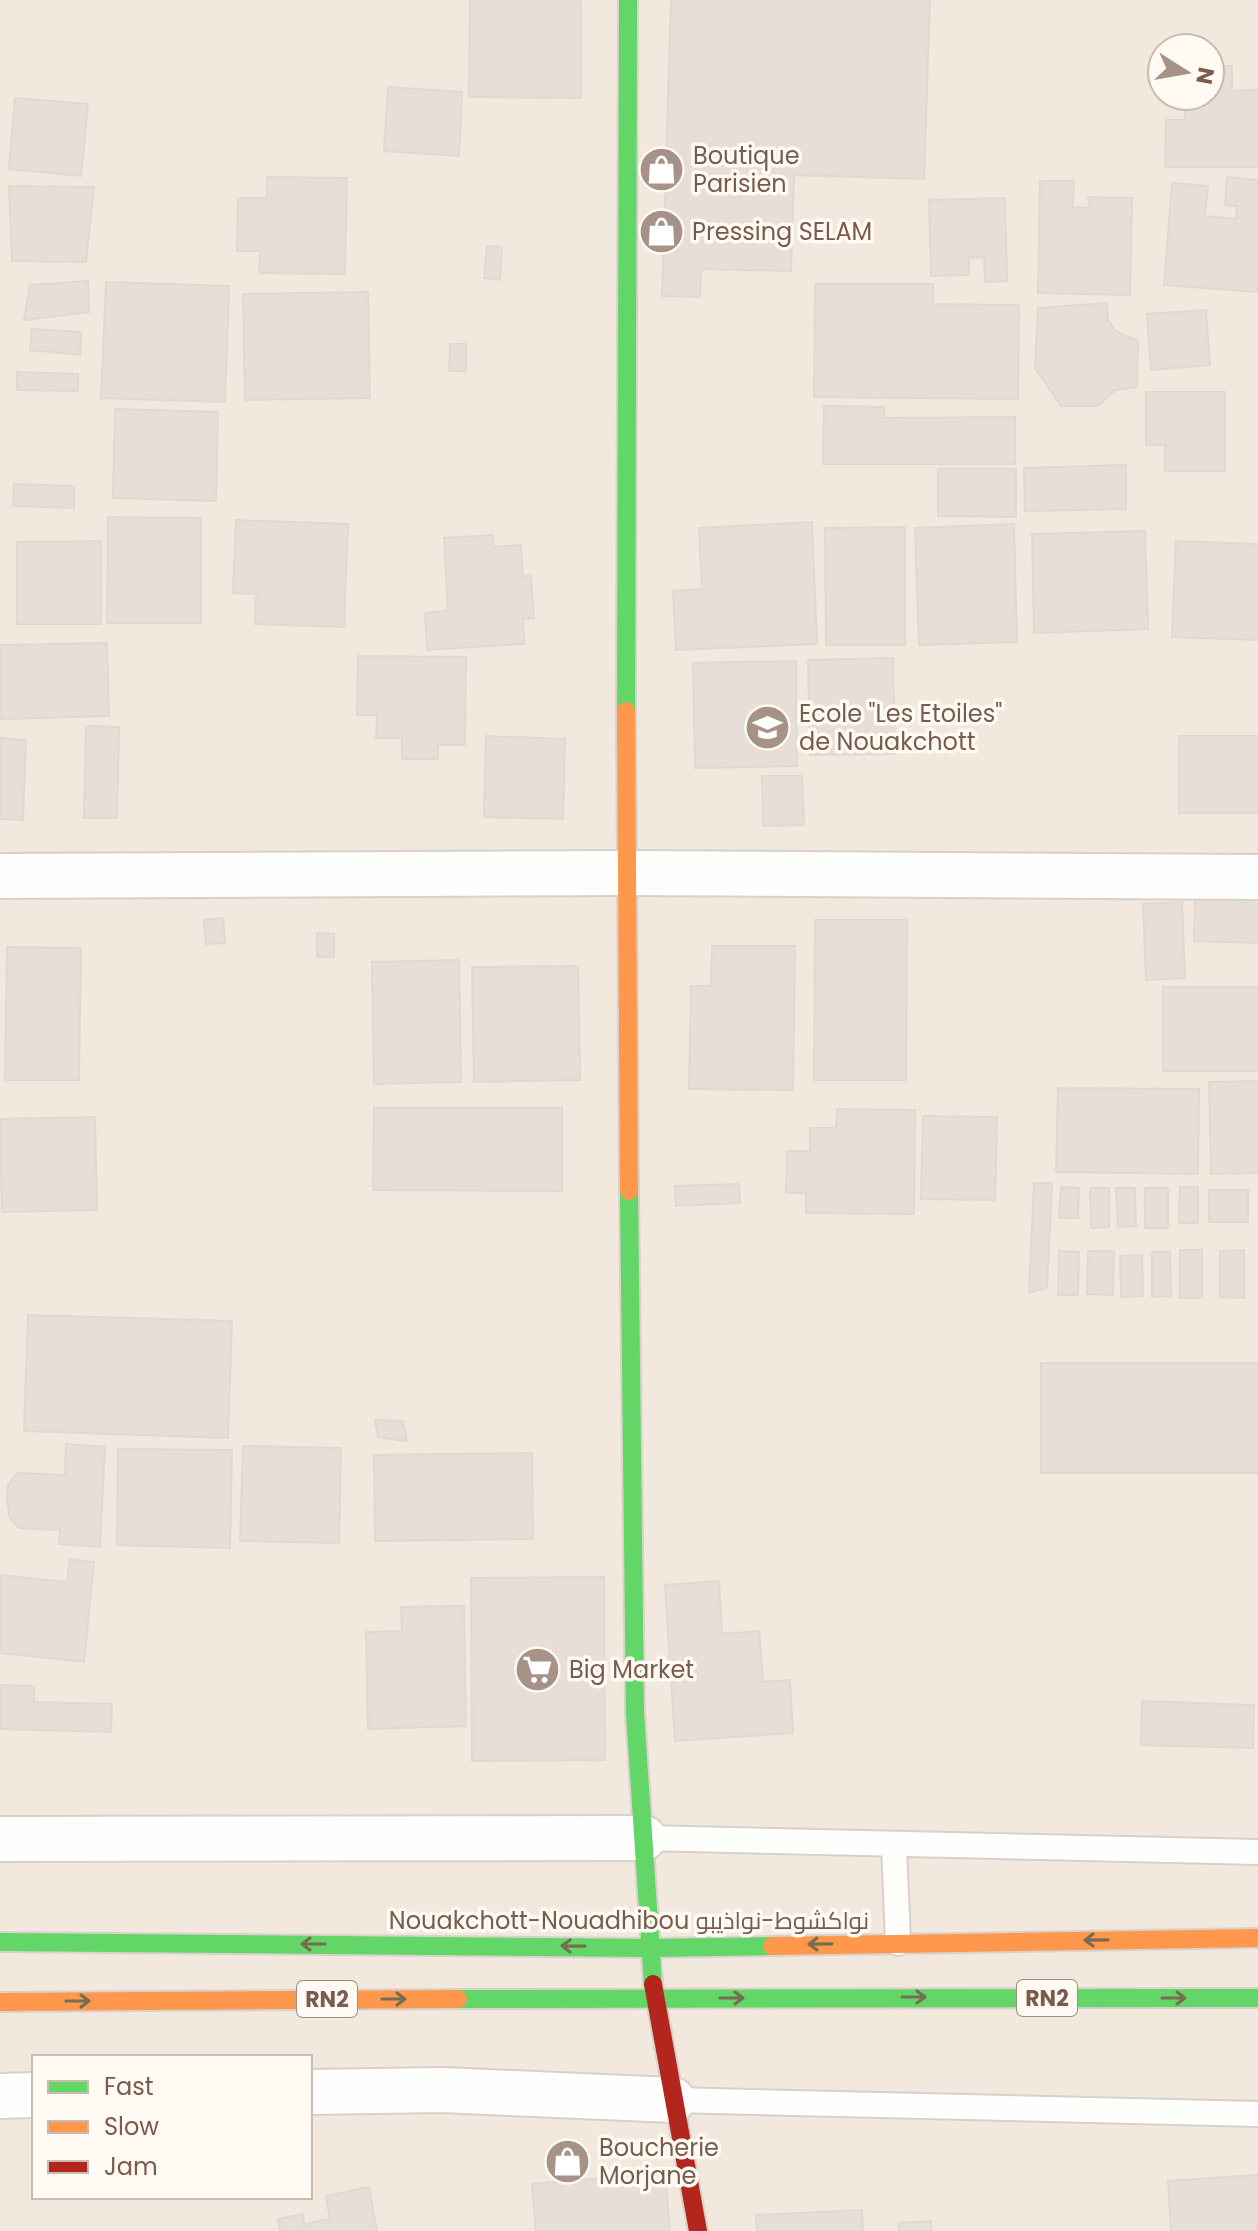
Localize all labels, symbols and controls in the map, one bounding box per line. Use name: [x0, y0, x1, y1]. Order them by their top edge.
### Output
north arrow: [1146, 32, 1226, 112]
text: N: [1188, 65, 1222, 87]
place label: Boutique Parisien: [693, 139, 800, 200]
shop icon: Boutique Parisien: [638, 145, 686, 193]
shop icon: Pressing SELAM: [637, 207, 685, 255]
place label: Pressing SELAM: [692, 215, 872, 248]
place label: Ecole "Les Etoiles" de Nouakchott: [799, 697, 1002, 758]
school or university icon: Ecole "Les Etoiles" de Nouakchott: [744, 703, 792, 751]
supermarket icon: Big Market: [514, 1645, 562, 1693]
place label: Big Market: [569, 1653, 694, 1686]
street label: Nouakchott-Nouadhibou نواكشوط-نواذيبو: [389, 1904, 869, 1937]
one-way arrow: [1083, 1933, 1110, 1948]
one-way arrow: [300, 1936, 327, 1952]
one-way arrow: [807, 1937, 834, 1952]
one-way arrow: [560, 1939, 587, 1954]
road number: RN2: [1017, 1980, 1077, 2016]
road number: RN2: [297, 1981, 357, 2017]
one-way arrow: [900, 1989, 927, 2005]
one-way arrow: [718, 1990, 745, 2006]
one-way arrow: [1160, 1990, 1187, 2006]
one-way arrow: [380, 1991, 407, 2007]
one-way arrow: [64, 1993, 91, 2009]
legend: [32, 2055, 312, 2199]
text: Fast: [104, 2070, 154, 2103]
text: Slow: [104, 2110, 159, 2143]
place label: Boucherie Morjane: [599, 2131, 719, 2192]
shop icon: Boucherie Morjane: [544, 2137, 592, 2185]
text: Jam: [104, 2150, 158, 2183]

